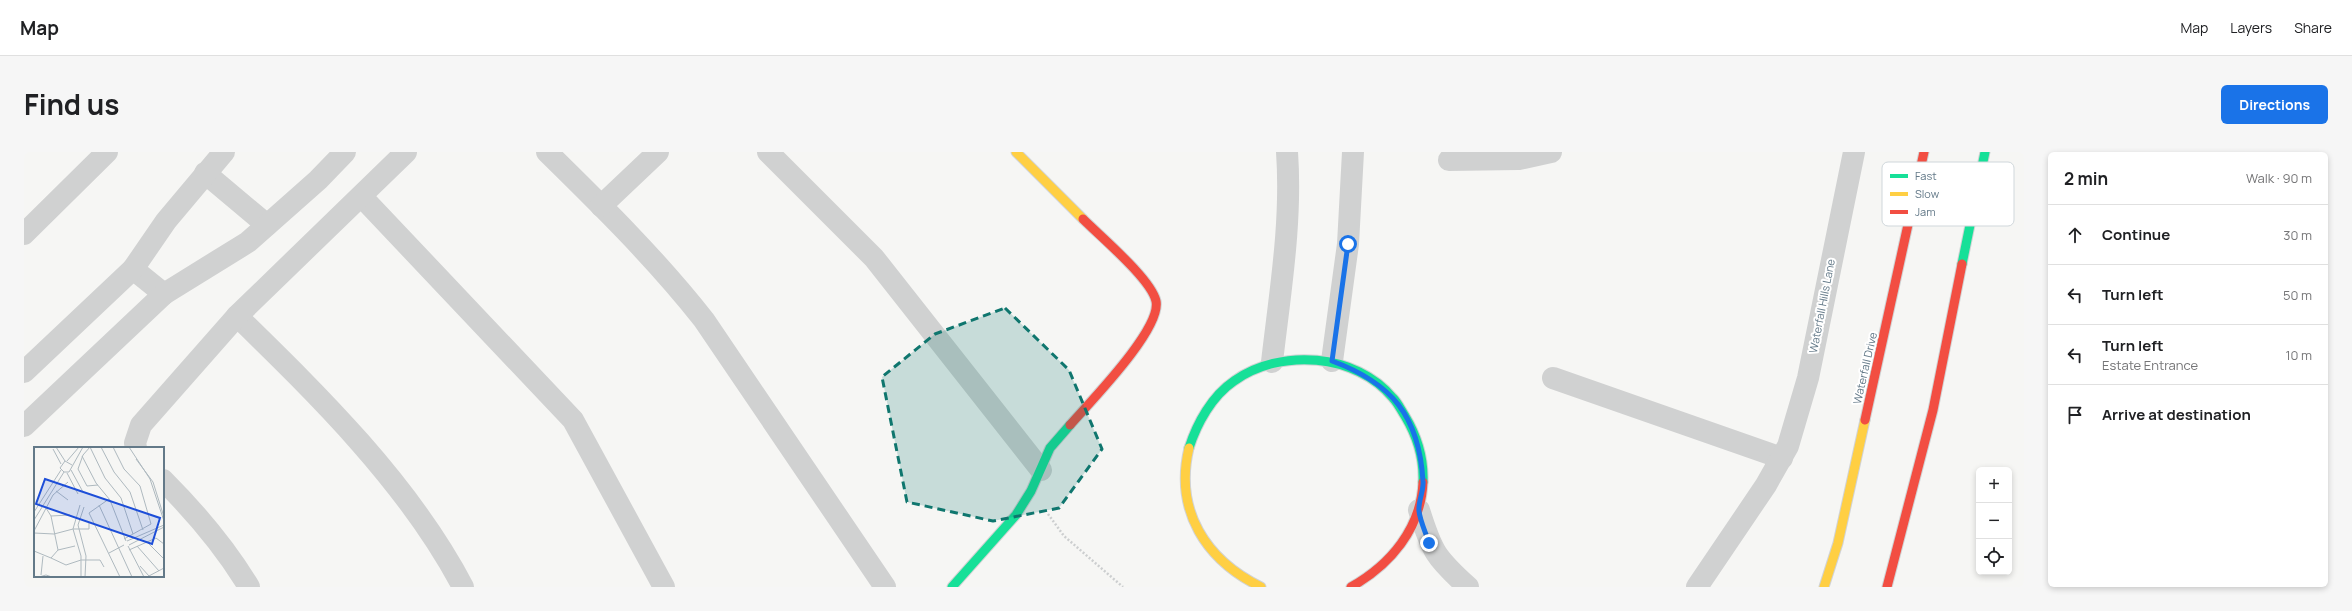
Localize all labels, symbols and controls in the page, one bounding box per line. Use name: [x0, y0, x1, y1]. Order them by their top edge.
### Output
text: Map: [20, 15, 59, 41]
text: Map: [2180, 18, 2208, 37]
text: Layers: [2230, 18, 2272, 37]
text: Share: [2294, 18, 2332, 37]
text: Find us: [24, 85, 119, 123]
button: Directions: [2221, 85, 2328, 124]
legend: [1882, 162, 2014, 226]
text: 2 min: [2064, 167, 2108, 190]
text: Fast: [1915, 168, 1937, 183]
text: Walk · 90 m: [2246, 169, 2312, 187]
text: Slow: [1915, 186, 1940, 201]
text: Jam: [1915, 204, 1936, 219]
icon: ahead: [2064, 224, 2086, 246]
text: Continue: [2102, 224, 2170, 245]
text: 30 m: [2283, 226, 2312, 244]
route start: [1339, 235, 1357, 253]
street label: Waterfall Hills Lane: [1805, 257, 1838, 354]
icon: left: [2064, 284, 2086, 306]
text: Turn left: [2102, 284, 2164, 305]
text: 50 m: [2283, 286, 2312, 304]
street label: Waterfall Drive: [1849, 330, 1880, 405]
text: Turn left: [2102, 335, 2164, 356]
icon: left: [2064, 344, 2086, 366]
text: 10 m: [2285, 346, 2312, 364]
text: Estate Entrance: [2102, 356, 2198, 374]
icon: arrive: [2064, 404, 2086, 426]
text: Arrive at destination: [2102, 404, 2251, 425]
inset map: [34, 447, 164, 577]
map controls: [1976, 467, 2012, 575]
button: +: [1976, 467, 2012, 503]
button: −: [1976, 503, 2012, 539]
route end: [1420, 534, 1438, 552]
button: locate: [1976, 539, 2012, 575]

